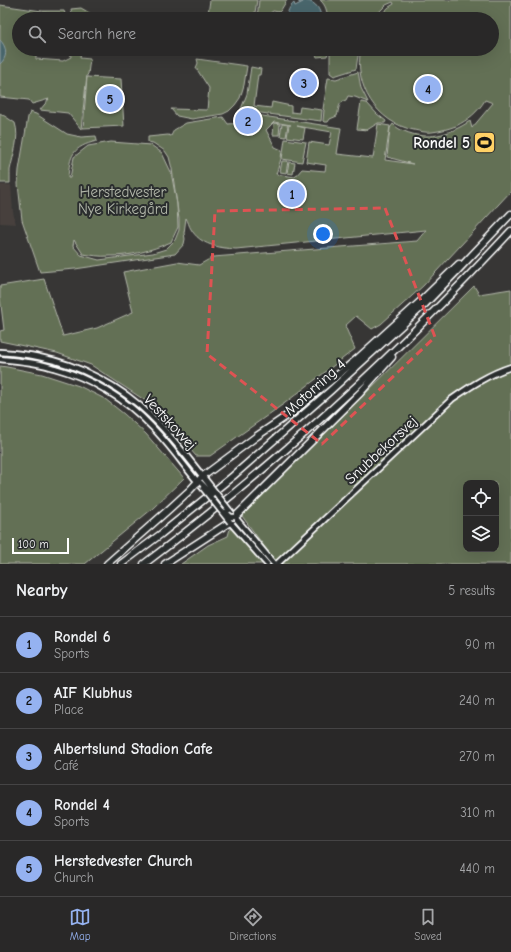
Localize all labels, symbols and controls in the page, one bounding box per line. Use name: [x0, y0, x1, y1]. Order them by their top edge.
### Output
search box: [12, 12, 499, 56]
icon: search: [26, 23, 48, 45]
text: Search here: [58, 25, 136, 43]
pin: 3: [291, 68, 317, 98]
pin: 4: [415, 74, 441, 104]
pin: 5: [97, 84, 123, 114]
pin: 2: [235, 106, 261, 136]
sports icon: Rondel 5: [472, 130, 498, 156]
place label: Rondel 5: [413, 134, 470, 152]
pin: 1: [279, 179, 305, 209]
park label: Herstedvester Nye Kirkegård: [78, 183, 168, 218]
your location: [313, 224, 333, 244]
street label: Motorring 4: [281, 355, 349, 419]
street label: Vestskovvej: [140, 390, 200, 454]
street label: Snubbekorsvej: [341, 412, 421, 488]
map controls: [463, 480, 499, 552]
button: locate: [463, 480, 499, 516]
button: layers: [463, 516, 499, 552]
scale bar: [12, 536, 69, 555]
text: 100 m: [18, 538, 49, 551]
text: Nearby: [16, 581, 67, 600]
text: 5 results: [448, 583, 495, 598]
text: Rondel 6: [54, 628, 111, 646]
text: 1: [26, 637, 32, 652]
text: 90 m: [465, 637, 495, 652]
text: Sports: [54, 646, 89, 661]
text: AIF Klubhus: [54, 684, 132, 702]
text: 2: [26, 693, 32, 708]
text: 240 m: [459, 693, 495, 708]
text: Place: [54, 702, 84, 717]
text: Albertslund Stadion Cafe: [54, 740, 213, 758]
text: 3: [26, 749, 32, 764]
text: 270 m: [459, 749, 495, 764]
text: Café: [54, 758, 78, 773]
text: Rondel 4: [54, 796, 110, 814]
text: 4: [26, 805, 32, 820]
text: 310 m: [460, 805, 495, 820]
text: Sports: [54, 814, 89, 829]
text: Herstedvester Church: [54, 852, 193, 870]
text: 5: [26, 861, 32, 876]
text: 440 m: [459, 861, 495, 876]
text: Church: [54, 870, 94, 885]
tab: Map: [69, 906, 91, 943]
tab: Directions: [229, 906, 276, 943]
tab: Saved: [414, 906, 442, 943]

